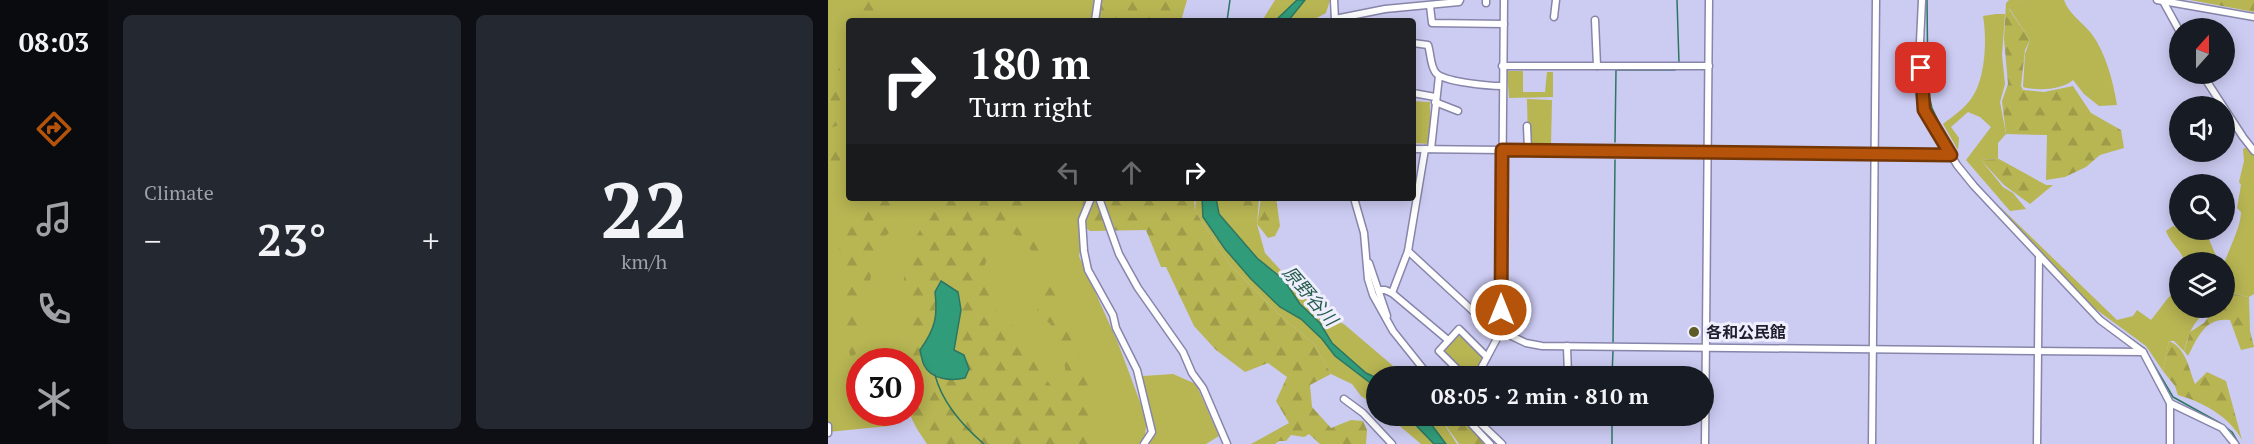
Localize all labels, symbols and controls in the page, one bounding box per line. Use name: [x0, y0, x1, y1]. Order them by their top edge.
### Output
north arrow: [2169, 18, 2235, 84]
map controls: [2169, 18, 2235, 318]
text: 08:03: [19, 24, 89, 60]
text: 180 m: [969, 35, 1090, 91]
icon: right: [870, 42, 948, 120]
pin: [1895, 42, 1946, 93]
icon: arrive: [1904, 51, 1937, 84]
text: Turn right: [969, 89, 1092, 125]
button: sound: [2169, 96, 2235, 162]
icon: directions: [33, 108, 75, 150]
icon: left: [1052, 156, 1085, 189]
icon: ahead: [1115, 156, 1148, 189]
icon: right: [1178, 156, 1211, 189]
text: 22: [600, 157, 688, 260]
button: search: [2169, 174, 2235, 240]
text: Climate: [144, 179, 214, 206]
icon: music: [33, 198, 75, 240]
text: 23°: [257, 209, 326, 269]
text: −: [144, 219, 162, 262]
text: +: [422, 219, 440, 262]
text: km/h: [621, 248, 667, 275]
button: layers: [2169, 252, 2235, 318]
water label: 原野谷川: [1278, 260, 1345, 332]
position arrow: [1469, 278, 1533, 342]
icon: phone: [33, 288, 75, 330]
place label: 各和公民館: [1706, 321, 1786, 343]
marker: 各和公民館: [1687, 325, 1701, 339]
speed limit sign: 30: [846, 348, 924, 426]
icon: climate: [33, 378, 75, 420]
text: 08:05 · 2 min · 810 m: [1431, 381, 1649, 410]

